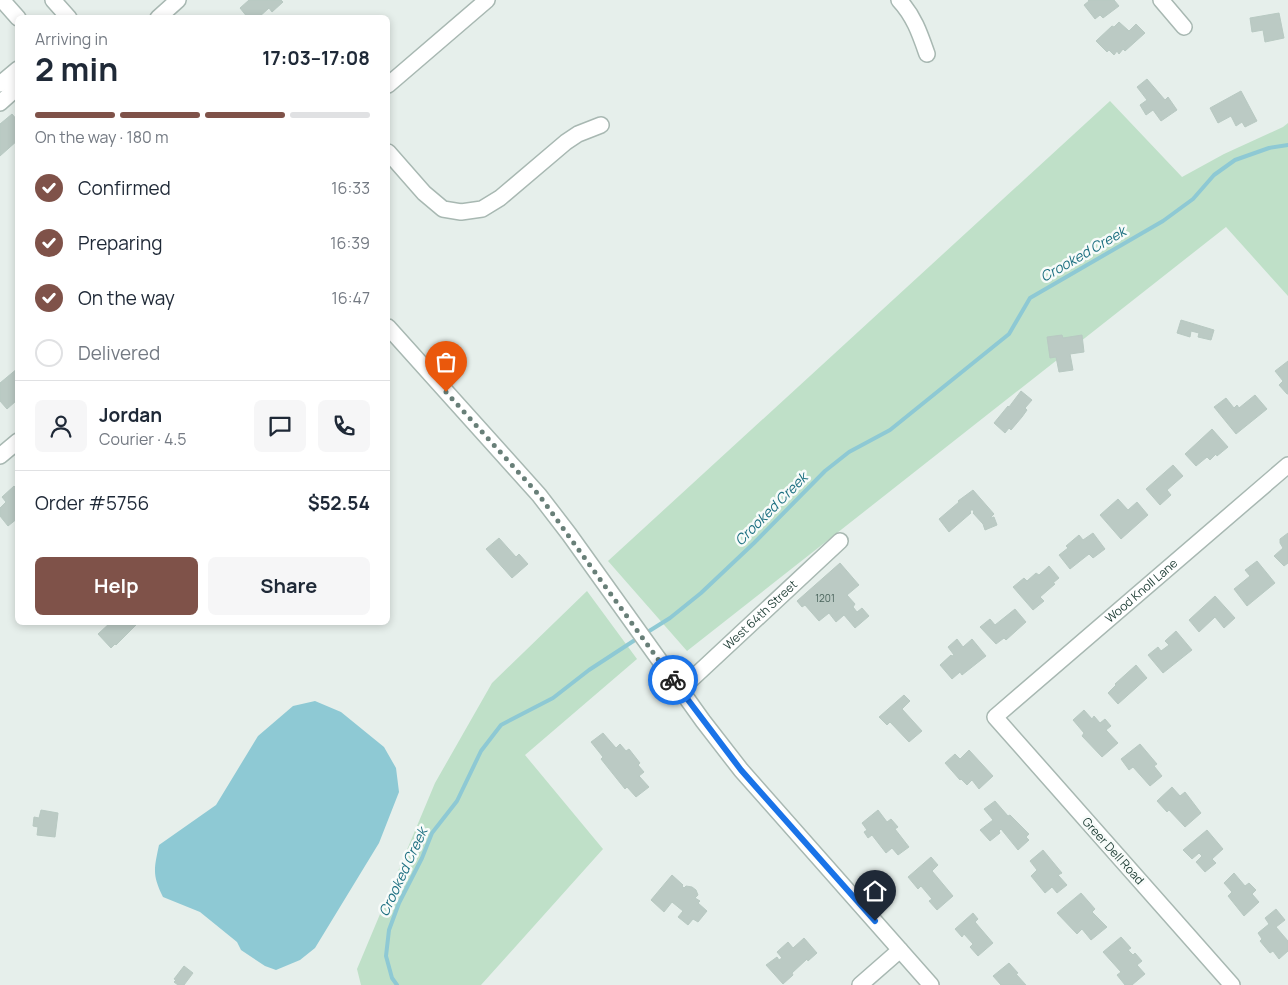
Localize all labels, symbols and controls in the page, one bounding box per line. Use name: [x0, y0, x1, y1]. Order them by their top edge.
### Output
text: Arriving in: [35, 28, 108, 50]
text: 17:03–17:08: [262, 45, 370, 71]
text: 2 min: [35, 47, 118, 91]
text: On the way · 180 m: [35, 126, 168, 148]
icon: check: [35, 174, 63, 202]
text: Confirmed: [78, 175, 171, 201]
text: 16:33: [331, 177, 370, 199]
water label: Crooked Creek: [1037, 220, 1131, 286]
icon: check: [35, 229, 63, 257]
text: Preparing: [78, 230, 163, 256]
text: 16:39: [330, 232, 370, 254]
icon: check: [35, 284, 63, 312]
text: On the way: [78, 285, 175, 311]
text: 16:47: [332, 287, 370, 309]
text: Delivered: [78, 340, 160, 366]
pin: [425, 341, 467, 392]
icon: bag: [432, 348, 460, 376]
button: person: [35, 400, 87, 452]
button: chat: [254, 400, 306, 452]
button: phone: [318, 400, 370, 452]
text: Jordan: [99, 402, 162, 428]
text: Courier · 4.5: [99, 428, 186, 450]
water label: Crooked Creek: [730, 467, 813, 549]
text: Order #5756: [35, 490, 149, 516]
text: $52.54: [308, 490, 370, 516]
street label: Wood Knoll Lane: [1101, 555, 1181, 627]
button: Help: [35, 557, 198, 615]
button: Share: [208, 557, 370, 615]
street label: West 64th Street: [720, 576, 801, 653]
house number: 1201: [815, 591, 835, 605]
courier: [648, 655, 698, 705]
icon: bike: [659, 666, 687, 694]
street label: Greer Dell Road: [1079, 813, 1148, 888]
water label: Crooked Creek: [374, 823, 432, 919]
pin: [854, 870, 896, 921]
icon: home: [861, 877, 889, 905]

